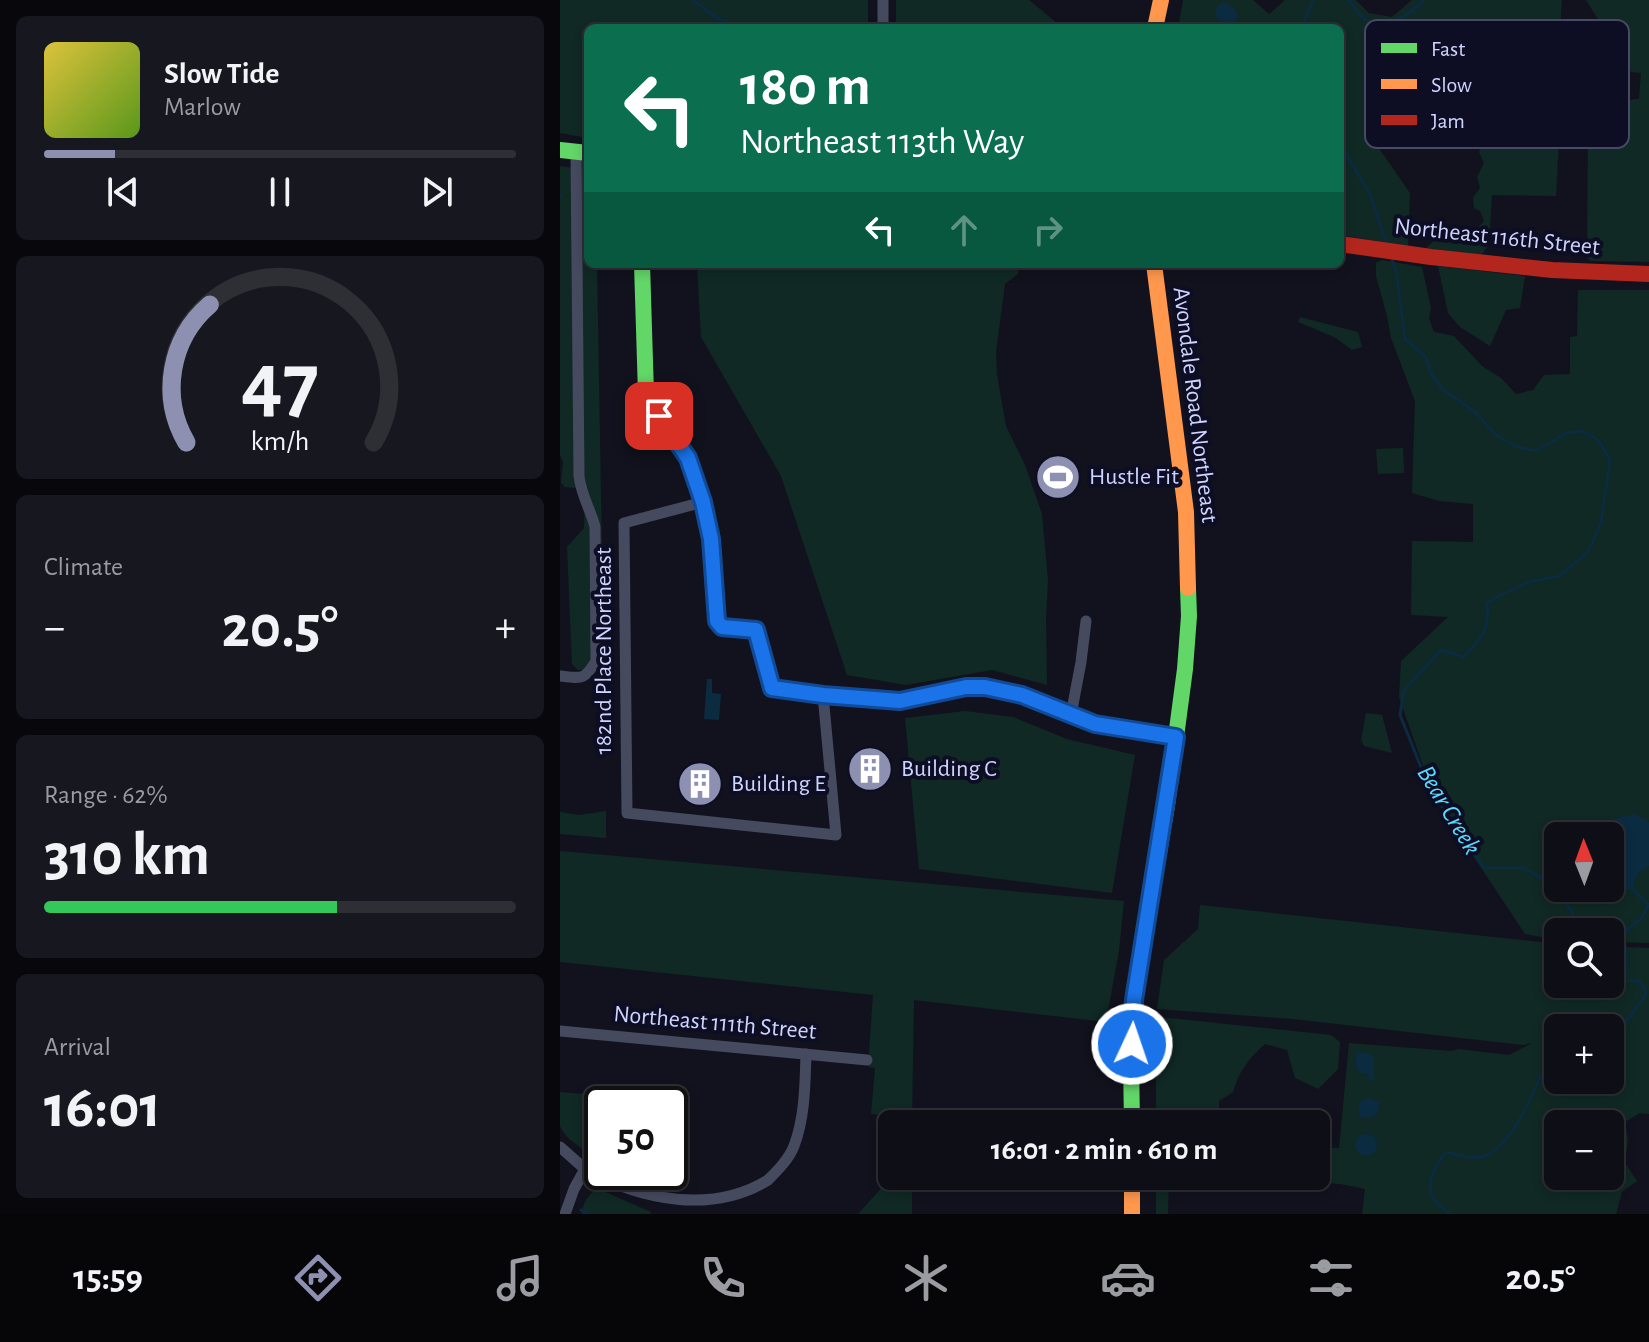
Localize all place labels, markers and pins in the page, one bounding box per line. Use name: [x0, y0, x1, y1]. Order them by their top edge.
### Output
pin: [625, 382, 693, 450]
sports icon: Hustle Fit: [1034, 453, 1082, 501]
place label: Hustle Fit: [1089, 465, 1179, 489]
building icon: Building C: [846, 745, 894, 793]
place label: Building C: [901, 757, 997, 781]
building icon: Building E: [676, 760, 724, 808]
place label: Building E: [731, 772, 826, 796]

